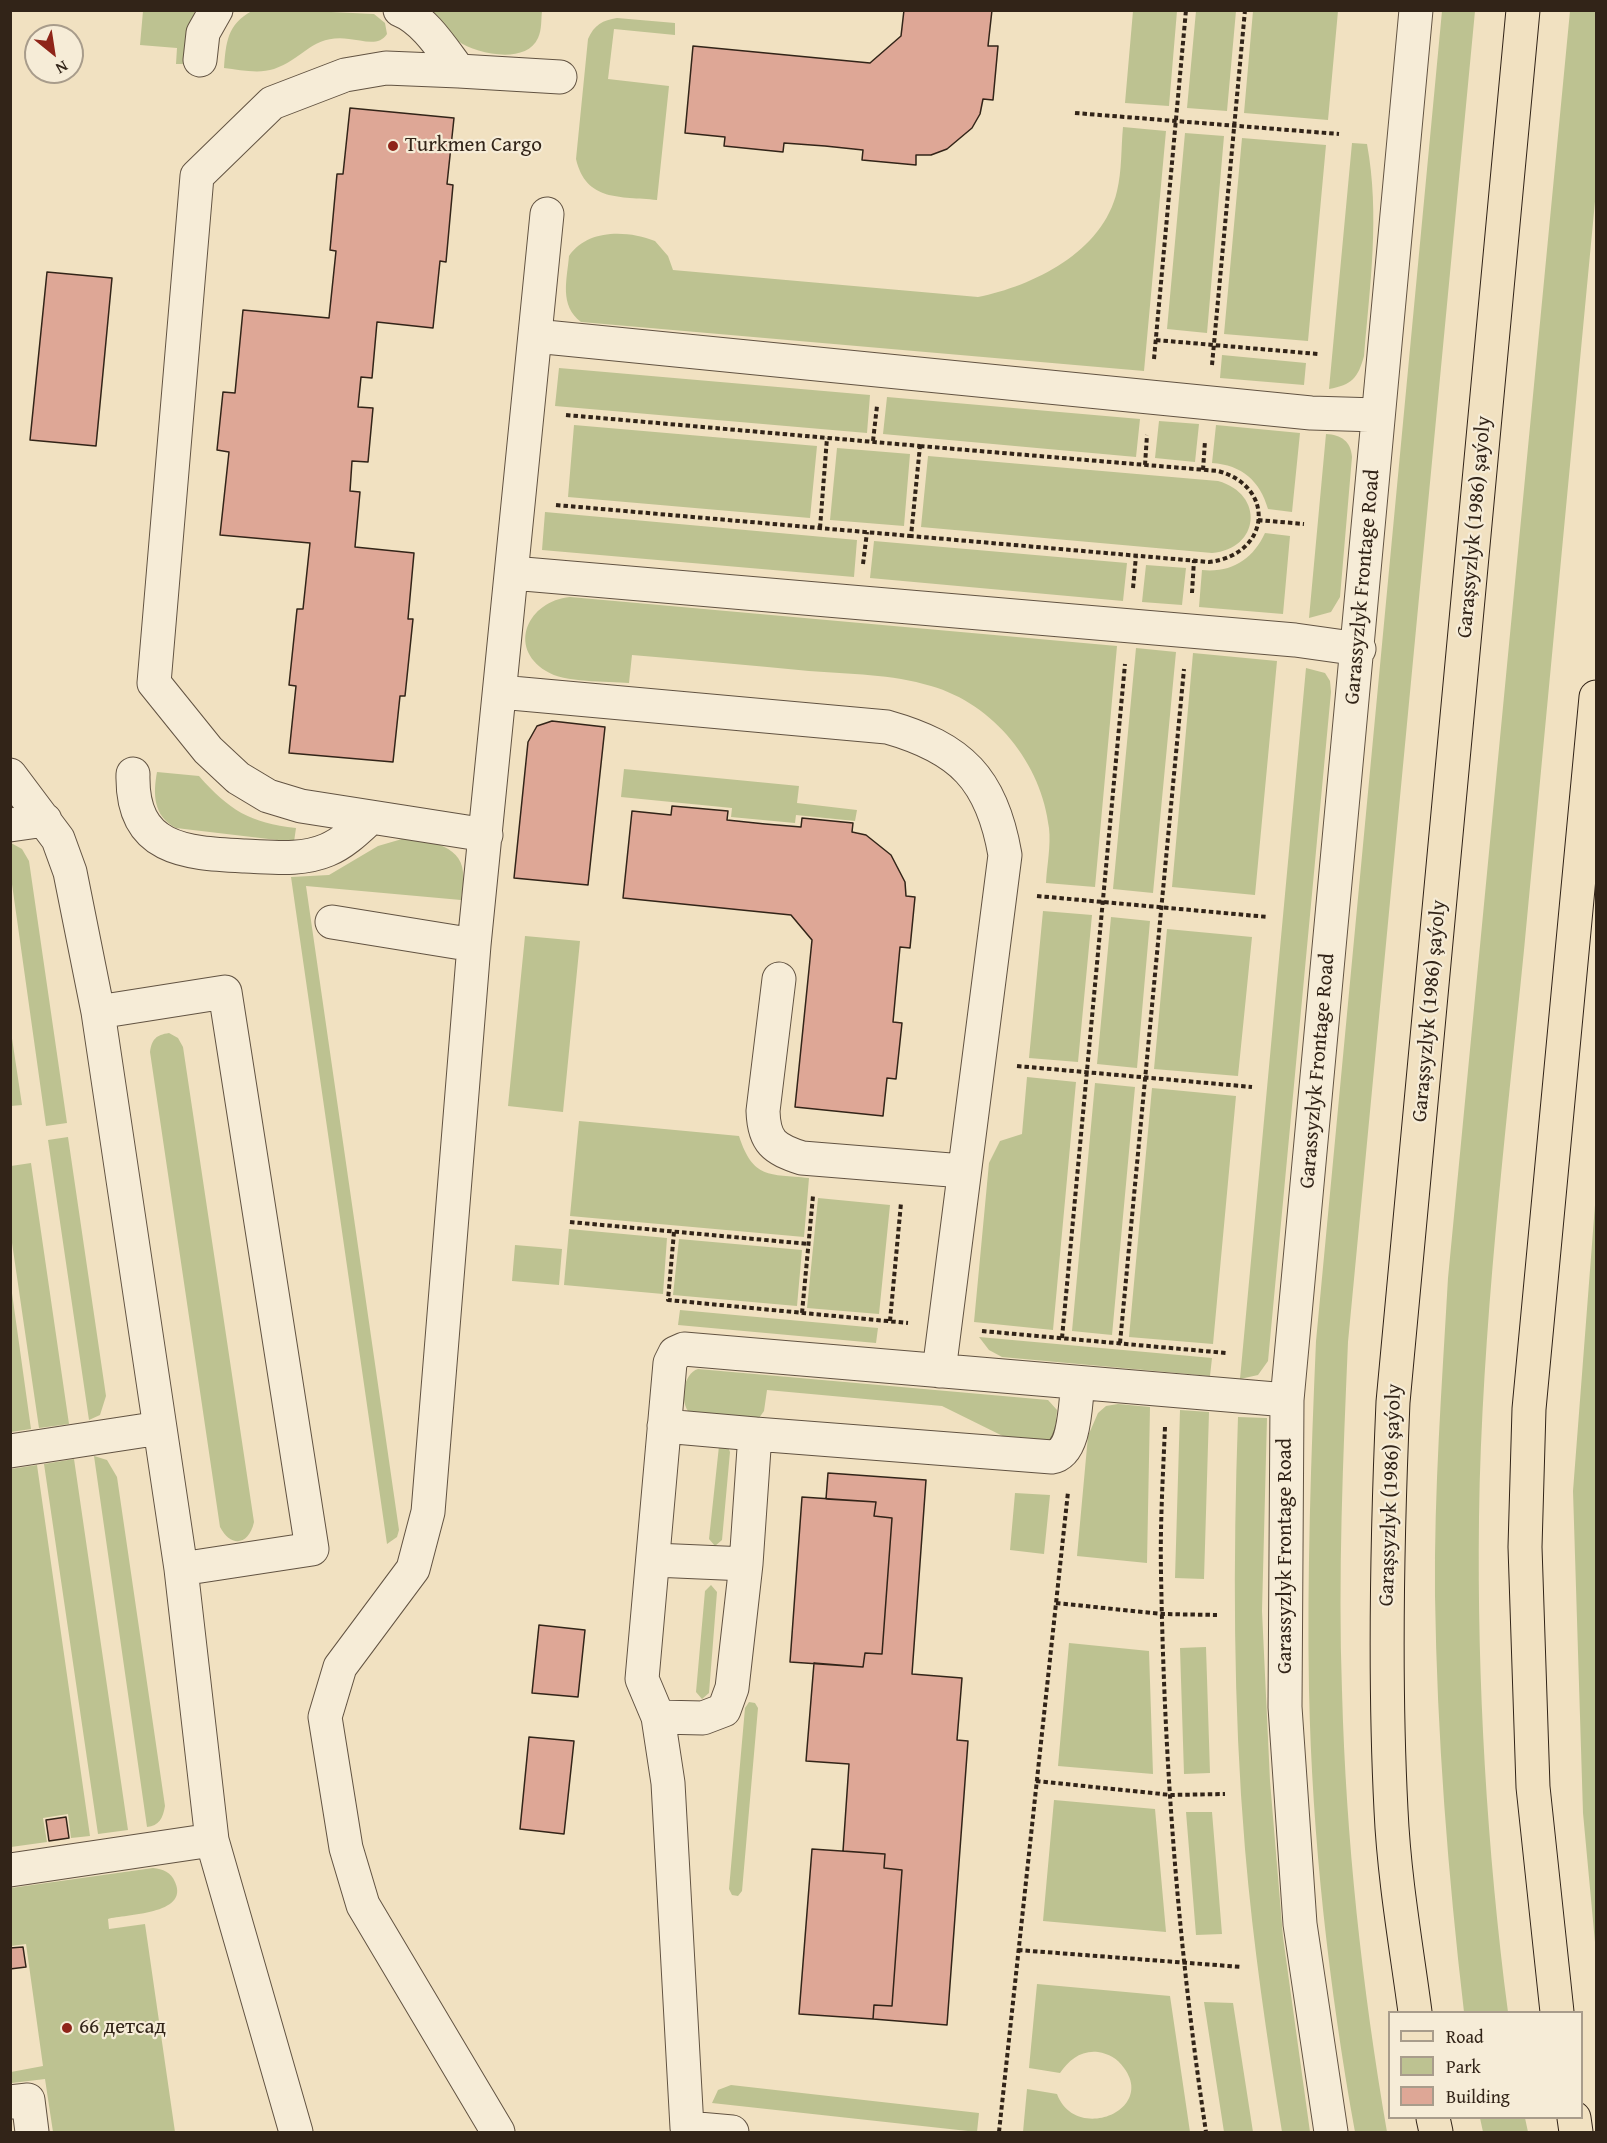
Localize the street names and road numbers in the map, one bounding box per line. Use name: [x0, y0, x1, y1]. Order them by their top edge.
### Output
street label: Garaşsyzlyk (1986) şaýoly: [1453, 415, 1497, 639]
street label: Garassyzlyk Frontage Road: [1340, 468, 1386, 706]
street label: Garaşsyzlyk (1986) şaýoly: [1408, 899, 1452, 1123]
street label: Garassyzlyk Frontage Road: [1295, 952, 1341, 1190]
street label: Garaşsyzlyk (1986) şaýoly: [1375, 1383, 1407, 1607]
street label: Garassyzlyk Frontage Road: [1273, 1438, 1299, 1674]

